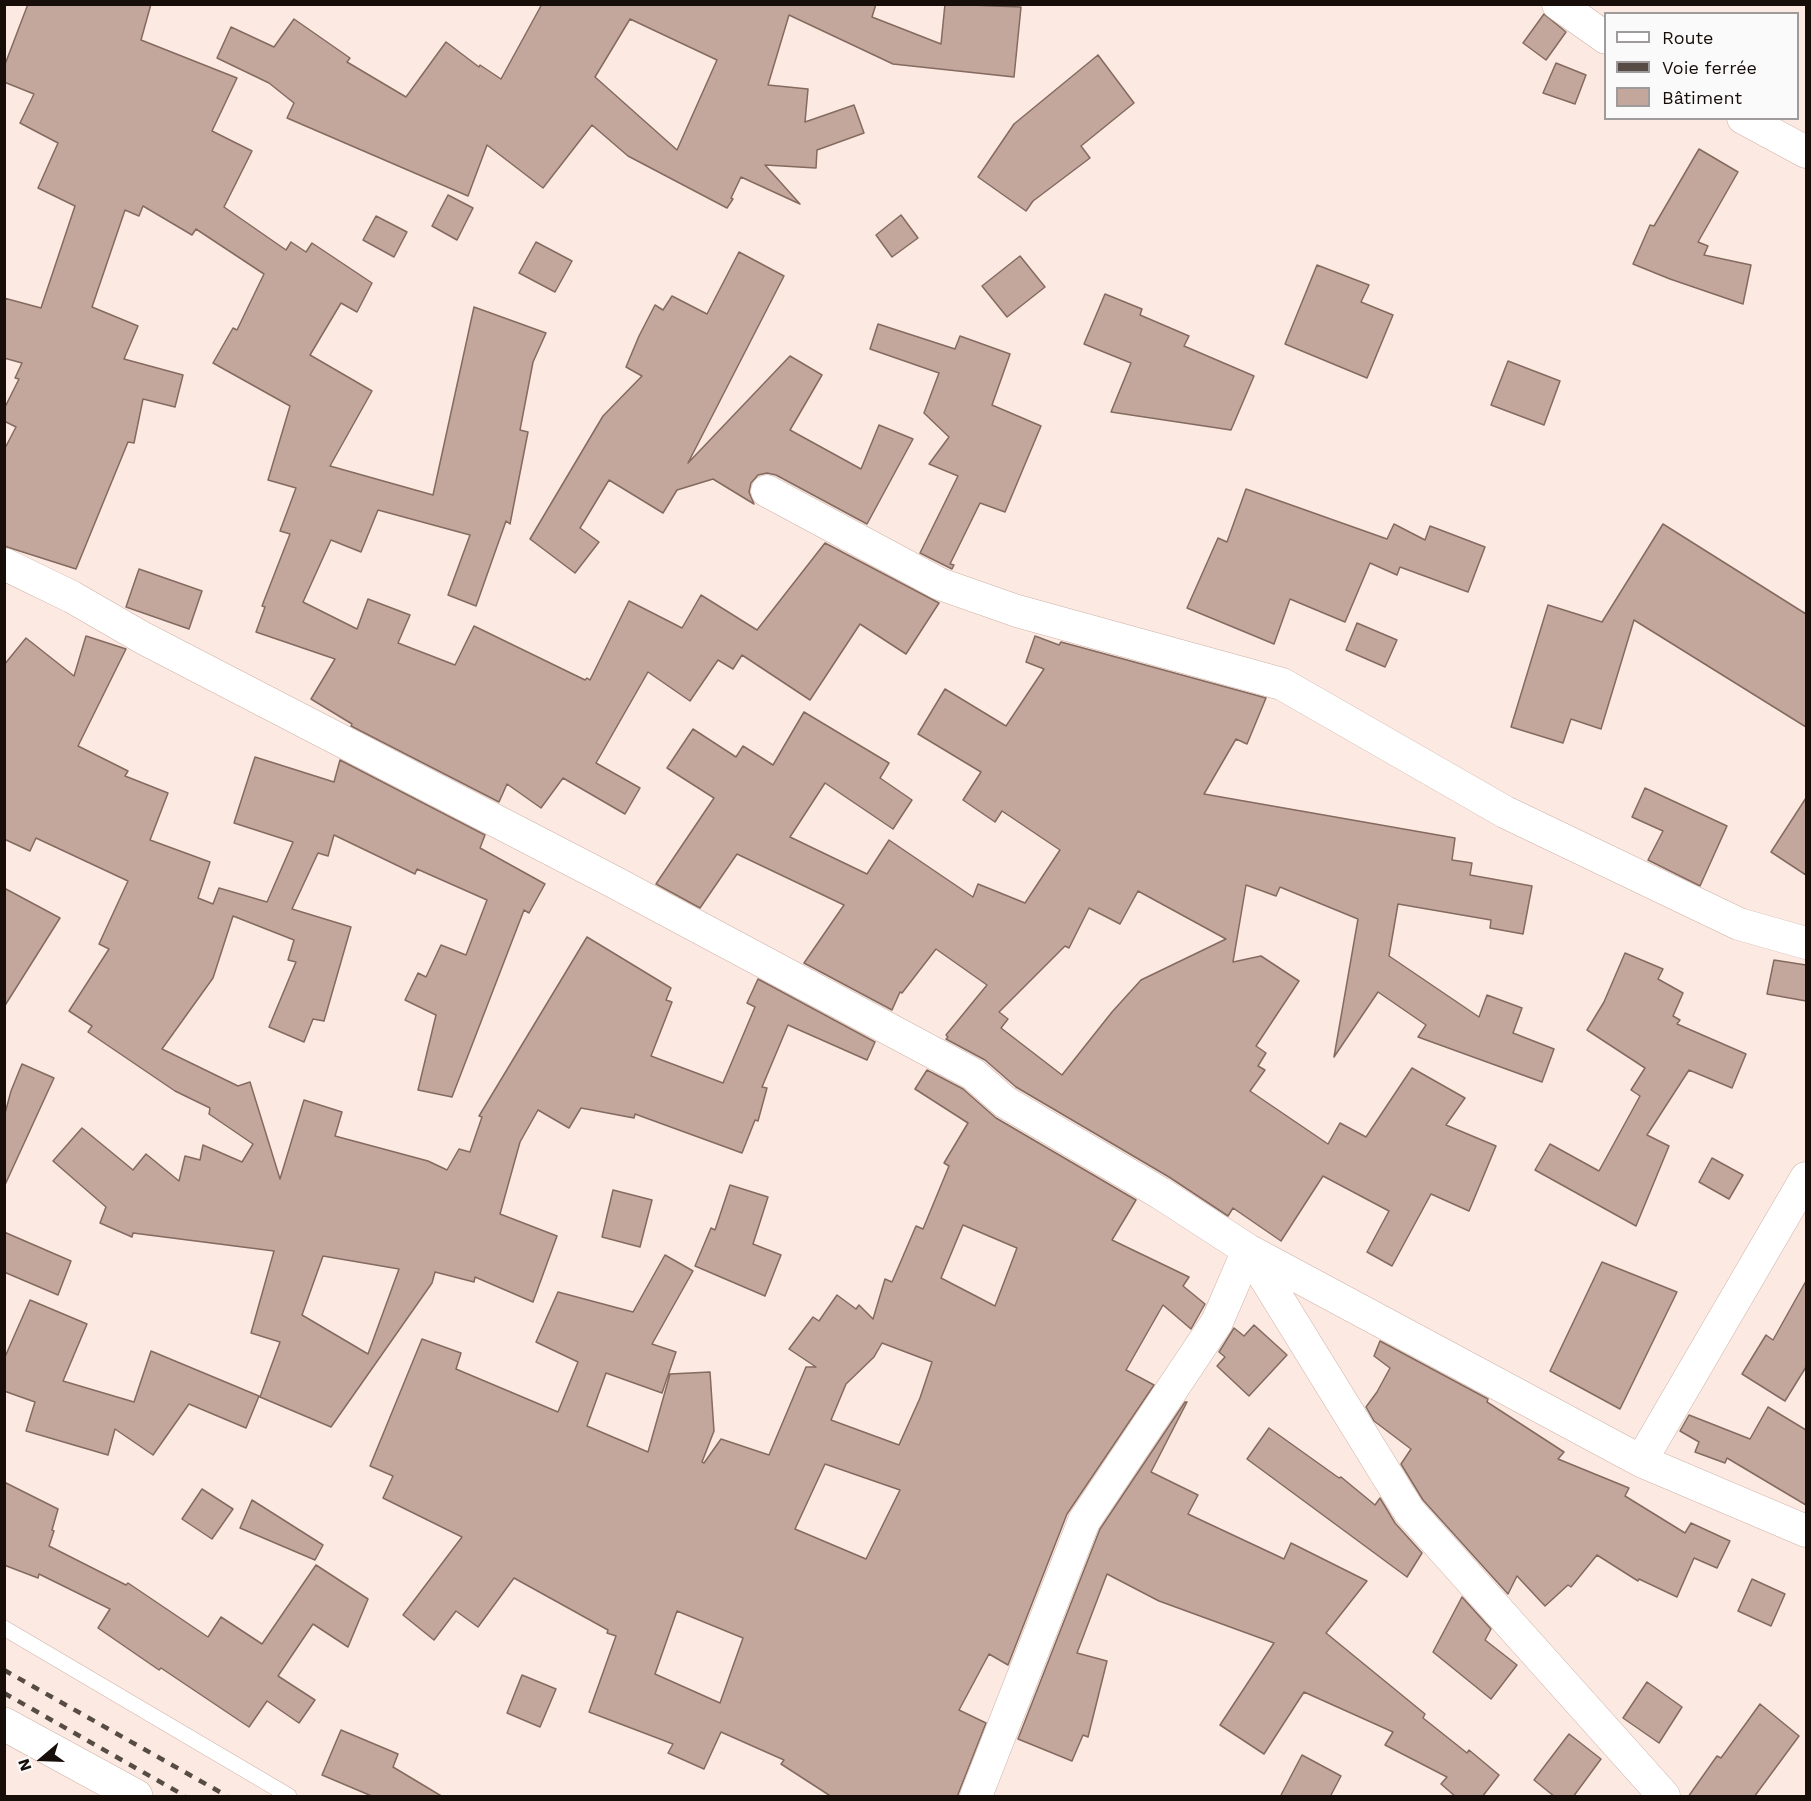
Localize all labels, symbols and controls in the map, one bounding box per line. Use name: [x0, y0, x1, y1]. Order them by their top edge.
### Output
legend: [1604, 12, 1799, 120]
text: Route: [1662, 27, 1714, 48]
text: Voie ferrée: [1662, 57, 1757, 78]
text: Bâtiment: [1662, 87, 1742, 108]
north arrow: [12, 1729, 72, 1789]
text: N: [14, 1756, 35, 1774]

